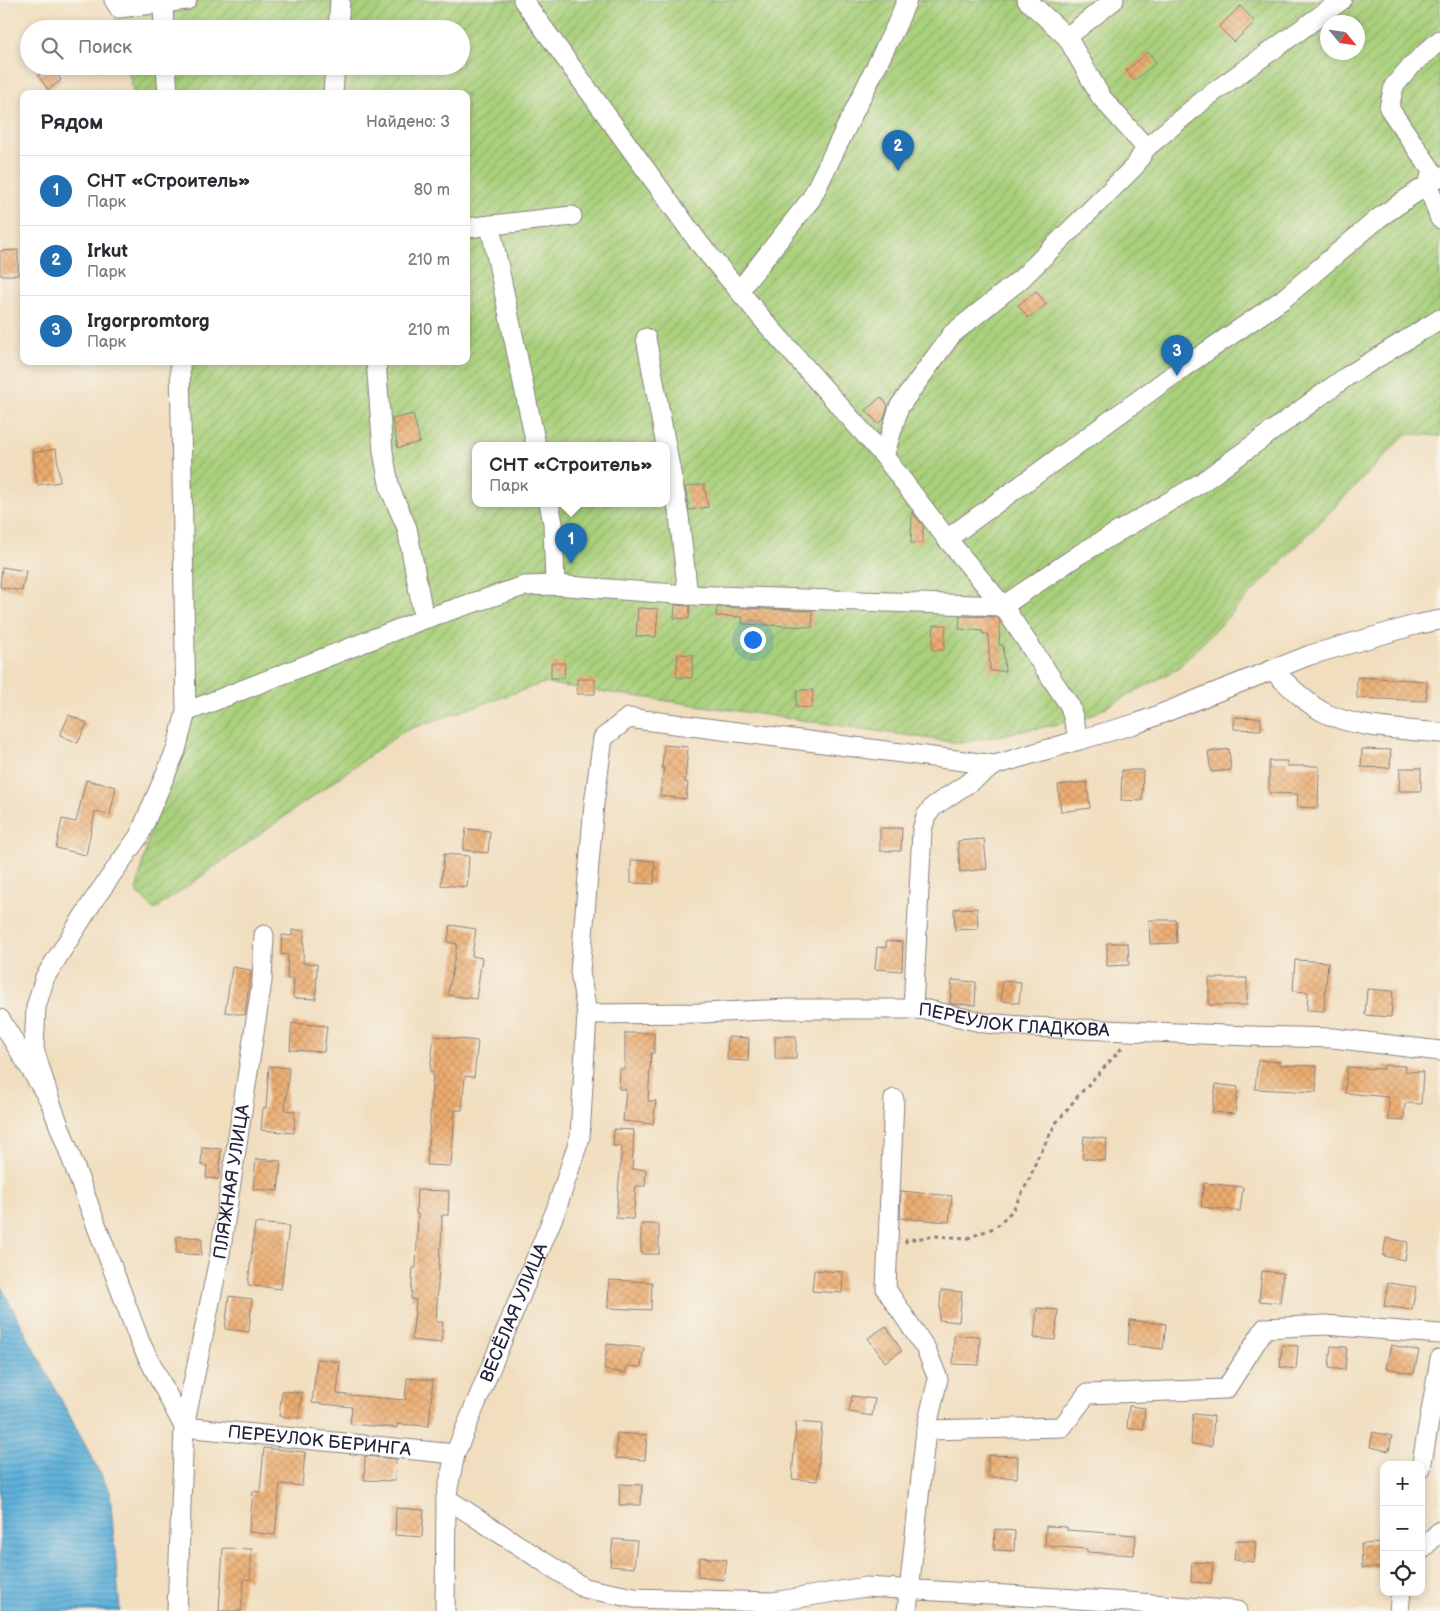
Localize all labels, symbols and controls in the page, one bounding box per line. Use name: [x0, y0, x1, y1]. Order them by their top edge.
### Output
north arrow: [1320, 15, 1365, 60]
search box: [20, 20, 470, 75]
icon: search: [38, 34, 66, 62]
text: Поиск: [78, 36, 132, 59]
text: Рядом: [40, 110, 103, 135]
text: Найдено: 3: [366, 113, 450, 132]
pin: 2: [882, 130, 914, 171]
text: СНТ «Строитель»: [87, 170, 250, 193]
text: 1: [53, 181, 59, 200]
text: 80 m: [414, 181, 450, 200]
text: Парк: [87, 193, 126, 212]
text: Irkut: [87, 240, 128, 263]
text: 2: [51, 251, 61, 270]
text: 210 m: [408, 251, 450, 270]
text: Парк: [87, 263, 126, 282]
text: Irgorpromtorg: [87, 310, 210, 333]
text: 3: [51, 321, 61, 340]
text: 210 m: [408, 321, 450, 340]
text: Парк: [87, 333, 126, 352]
pin: 3: [1161, 335, 1193, 376]
popup: [472, 442, 670, 507]
text: СНТ «Строитель»: [489, 454, 653, 477]
text: Парк: [489, 477, 528, 496]
pin: 1: [555, 523, 587, 564]
your location: [740, 627, 766, 653]
street label: ПЕРЕУЛОК ГЛАДКОВА: [918, 999, 1110, 1041]
street label: ПЛЯЖНАЯ УЛИЦА: [209, 1103, 254, 1261]
street label: ВЕСЁЛАЯ УЛИЦА: [476, 1240, 552, 1385]
street label: ПЕРЕУЛОК БЕРИНГА: [227, 1421, 412, 1461]
map controls: [1380, 1461, 1425, 1596]
button: +: [1380, 1461, 1425, 1506]
button: −: [1380, 1506, 1425, 1551]
button: locate: [1380, 1551, 1425, 1596]

